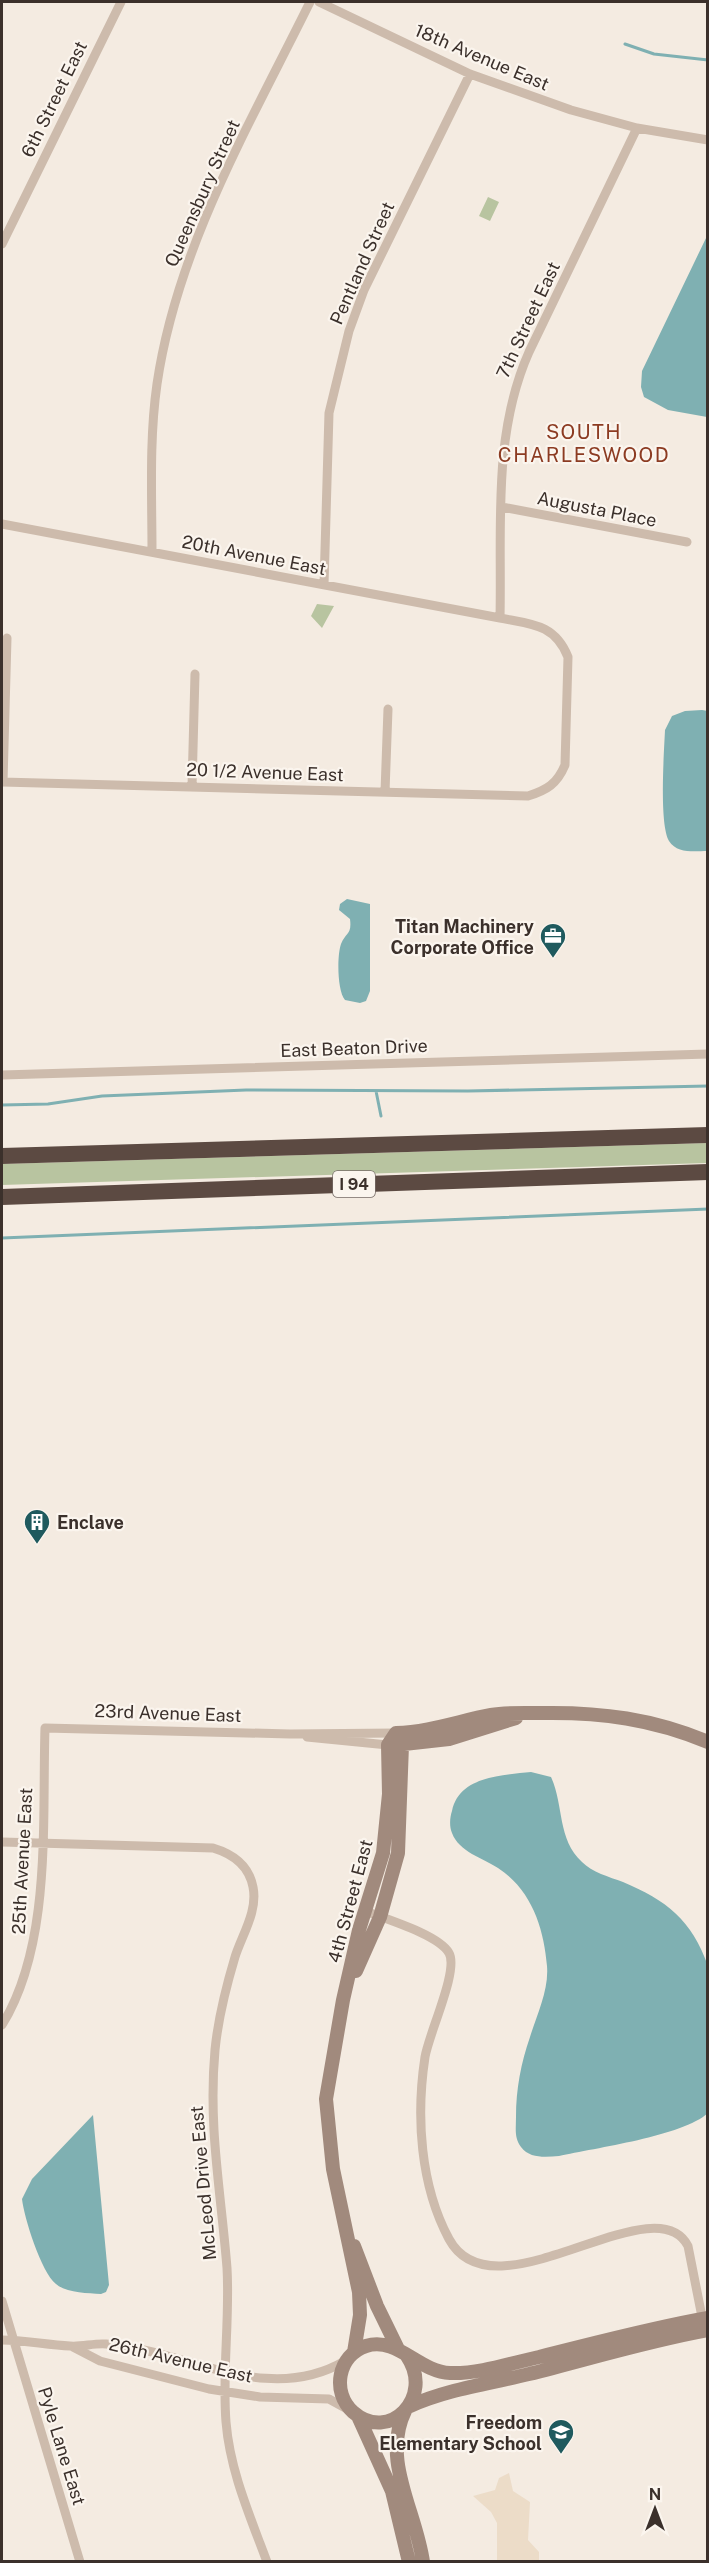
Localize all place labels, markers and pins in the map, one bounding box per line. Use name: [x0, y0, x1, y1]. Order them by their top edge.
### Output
place label: Titan Machinery Corporate Office: [391, 916, 534, 958]
office icon: Titan Machinery Corporate Office: [538, 921, 568, 959]
building icon: Enclave: [22, 1507, 52, 1545]
place label: Enclave: [57, 1512, 124, 1533]
place label: Freedom Elementary School: [379, 2412, 542, 2454]
school or university icon: Freedom Elementary School: [546, 2417, 576, 2455]

